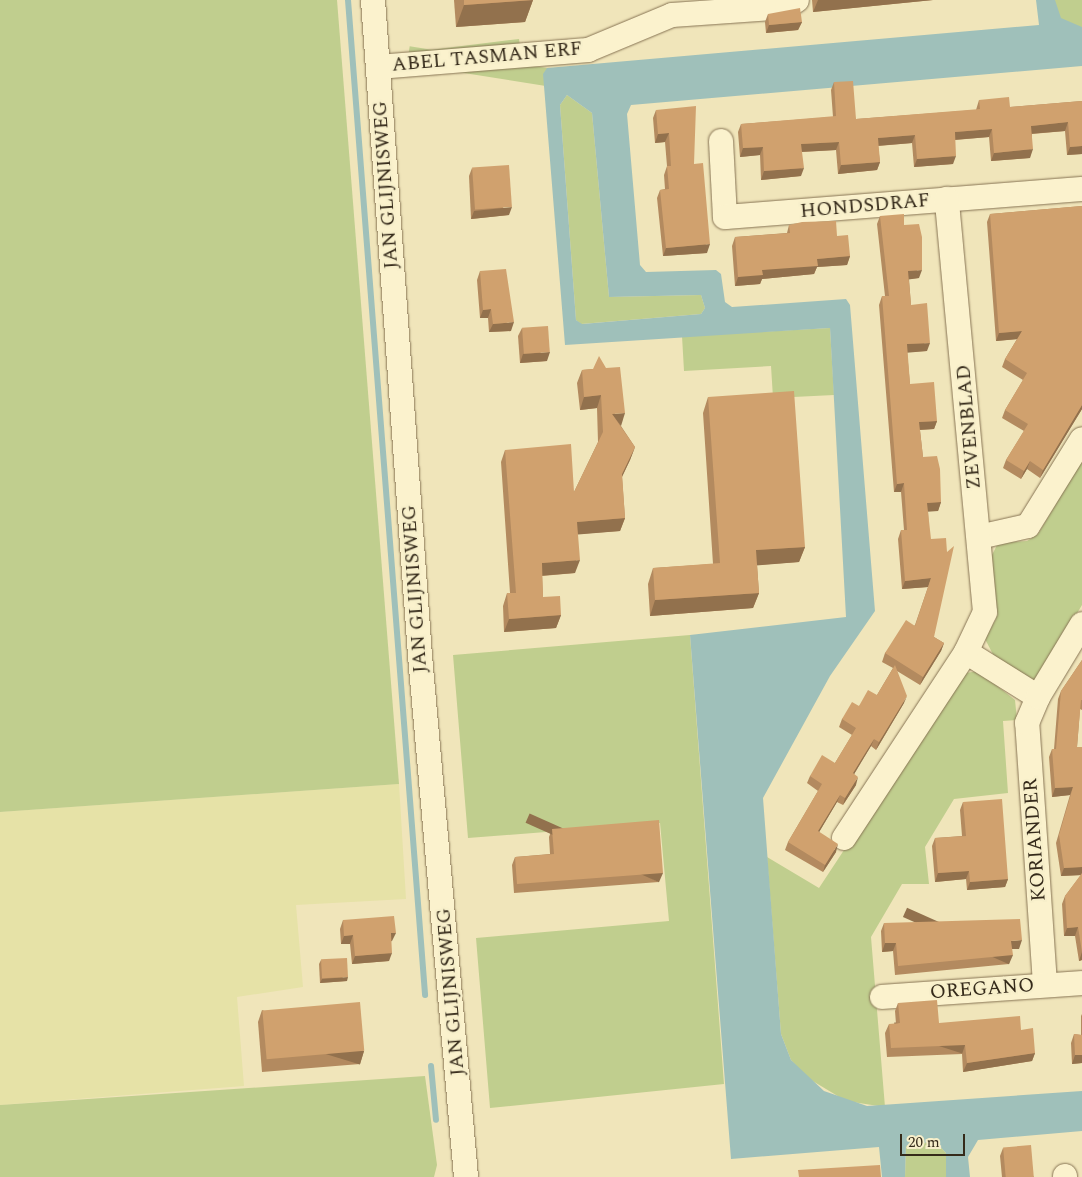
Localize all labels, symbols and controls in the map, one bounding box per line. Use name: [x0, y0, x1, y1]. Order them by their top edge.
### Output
street label: ABEL TASMAN ERF: [391, 37, 583, 77]
street label: JAN GLIJNISWEG: [368, 100, 404, 270]
street label: HONDSDRAF: [799, 188, 931, 224]
street label: ZEVENBLAD: [952, 364, 986, 490]
street label: JAN GLIJNISWEG: [397, 504, 433, 674]
street label: KORIANDER: [1019, 778, 1051, 902]
street label: JAN GLIJNISWEG: [432, 907, 470, 1077]
street label: OREGANO: [929, 973, 1035, 1005]
scale bar: [902, 1124, 967, 1156]
text: 20 m: [908, 1131, 940, 1154]

